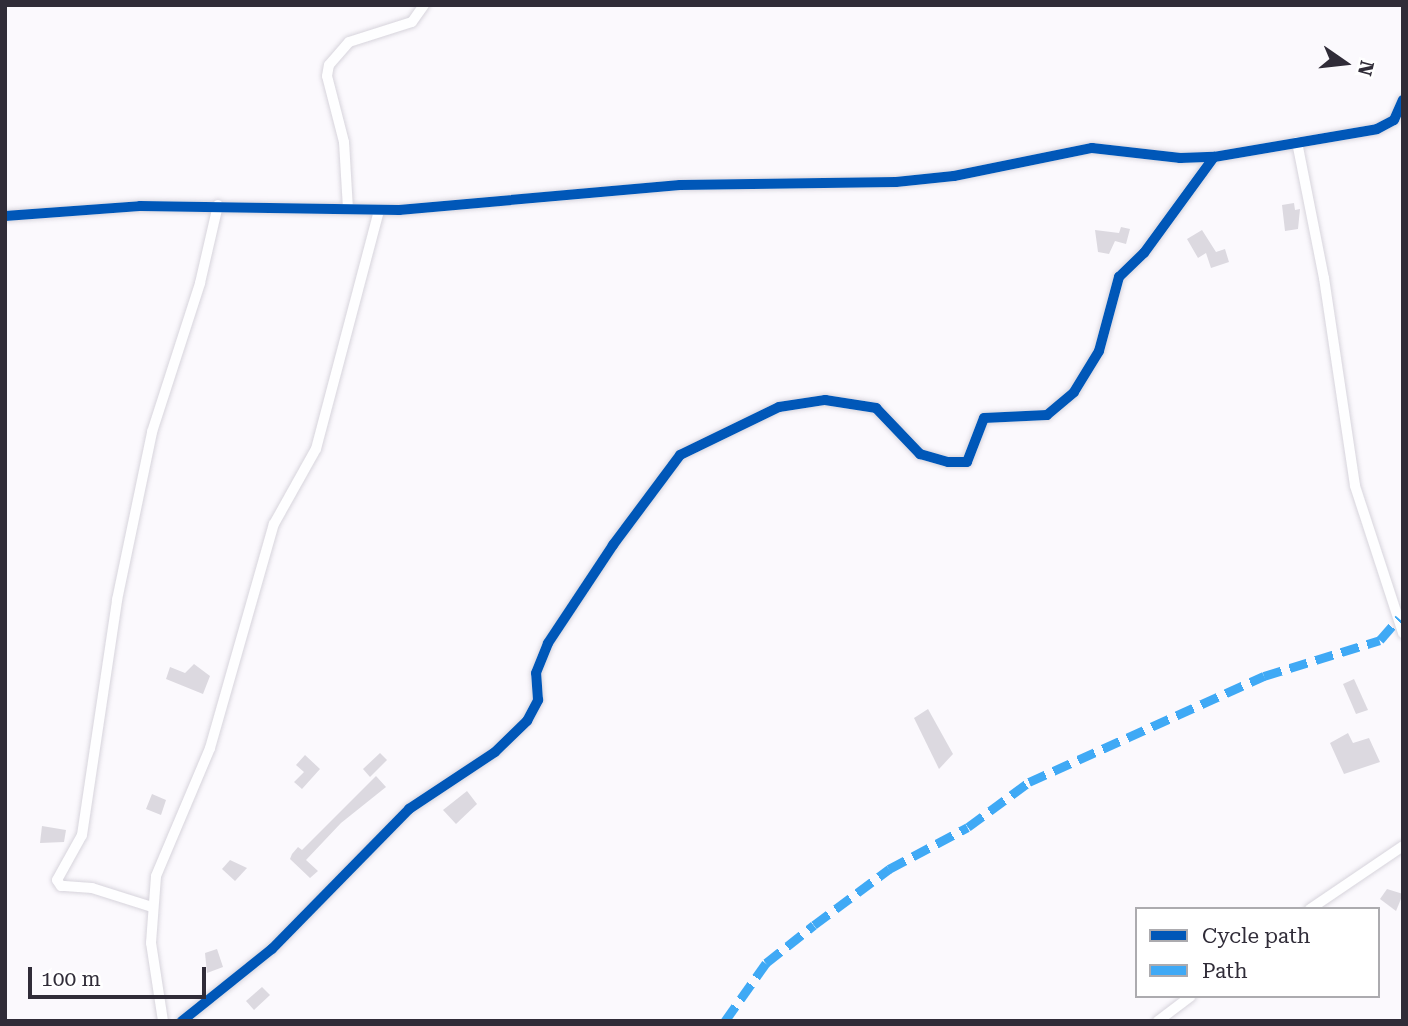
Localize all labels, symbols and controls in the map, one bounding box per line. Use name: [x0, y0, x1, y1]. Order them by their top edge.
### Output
north arrow: [1310, 28, 1380, 98]
text: N: [1353, 58, 1379, 78]
legend: [1135, 907, 1380, 998]
text: Cycle path: [1202, 924, 1310, 948]
scale bar: [32, 953, 210, 997]
text: Path: [1202, 959, 1248, 983]
text: 100 m: [41, 967, 101, 991]

